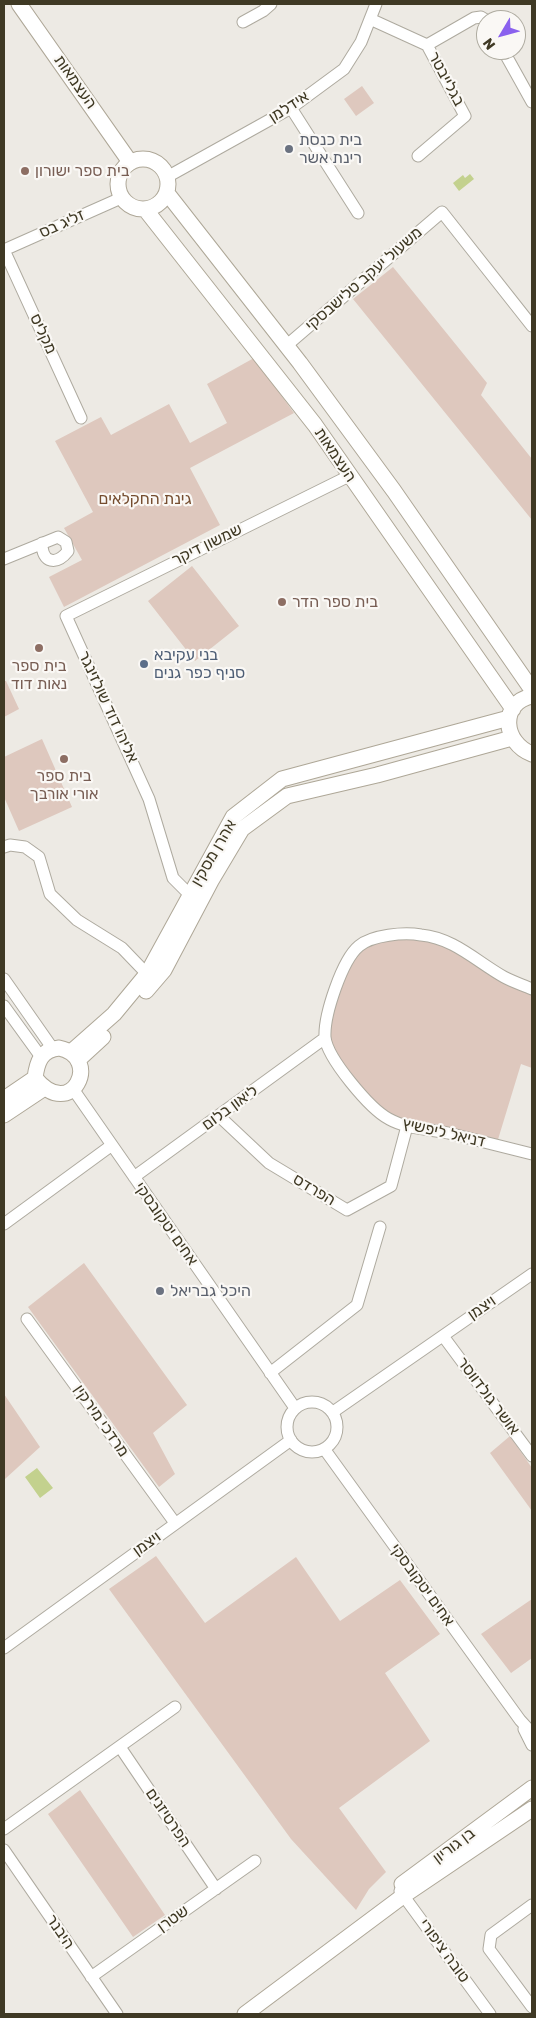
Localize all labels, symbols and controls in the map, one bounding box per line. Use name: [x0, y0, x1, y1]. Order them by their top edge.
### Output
north arrow: [476, 10, 526, 60]
text: N: [480, 35, 499, 53]
street label: בגלייבטר: [424, 48, 468, 110]
street label: העצמאות: [49, 51, 101, 113]
street label: אידלמן: [265, 87, 313, 127]
place label: בית כנסת רינת אשר: [299, 130, 362, 168]
marker: בית כנסת רינת אשר: [283, 143, 295, 155]
place label: בית ספר ישורון: [35, 161, 129, 181]
marker: בית ספר ישורון: [19, 165, 31, 177]
street label: זליג בס: [36, 205, 88, 243]
street label: משעול יעקב טלישבסקי: [302, 223, 426, 335]
street label: מקליס: [25, 311, 61, 357]
street label: העצמאות: [310, 424, 360, 486]
park label: גינת החקלאים: [98, 489, 192, 509]
street label: שמשון דיקר: [169, 520, 245, 570]
place label: בית ספר הדר: [292, 592, 378, 612]
marker: בית ספר הדר: [276, 596, 288, 608]
marker: בית ספר נאות דוד: [33, 642, 45, 654]
place label: בני עקיבא סניף כפר גנים: [154, 645, 245, 683]
street label: אליהו דוד שולזינגר: [74, 648, 142, 766]
place label: בית ספר נאות דוד: [11, 656, 67, 694]
marker: בני עקיבא סניף כפר גנים: [138, 658, 150, 670]
marker: בית ספר אורי אורבך: [58, 753, 70, 765]
place label: בית ספר אורי אורבך: [30, 766, 98, 804]
street label: אהרן מסקין: [187, 816, 241, 890]
street label: ליאון בלום: [198, 1081, 262, 1135]
street label: דניאל ליפשיץ: [400, 1114, 488, 1152]
street label: הפרדס: [289, 1170, 339, 1210]
street label: אחים יטקובסקי: [130, 1179, 202, 1269]
place label: היכל גבריאל: [170, 1281, 251, 1301]
marker: היכל גבריאל: [154, 1285, 166, 1297]
street label: ויצמן: [464, 1291, 500, 1325]
street label: אושר גולדווסר: [453, 1353, 523, 1439]
street label: מרדכי מירקין: [69, 1381, 133, 1461]
street label: ויצמן: [129, 1527, 165, 1561]
street label: אחים יטקובסקי: [386, 1540, 458, 1630]
street label: הפרטיזנים: [141, 1785, 195, 1851]
street label: בן גוריון: [429, 1824, 479, 1868]
street label: שטרן: [154, 1901, 192, 1937]
street label: היבנר: [42, 1911, 78, 1953]
street label: טובה ציפורי: [414, 1915, 474, 1987]

